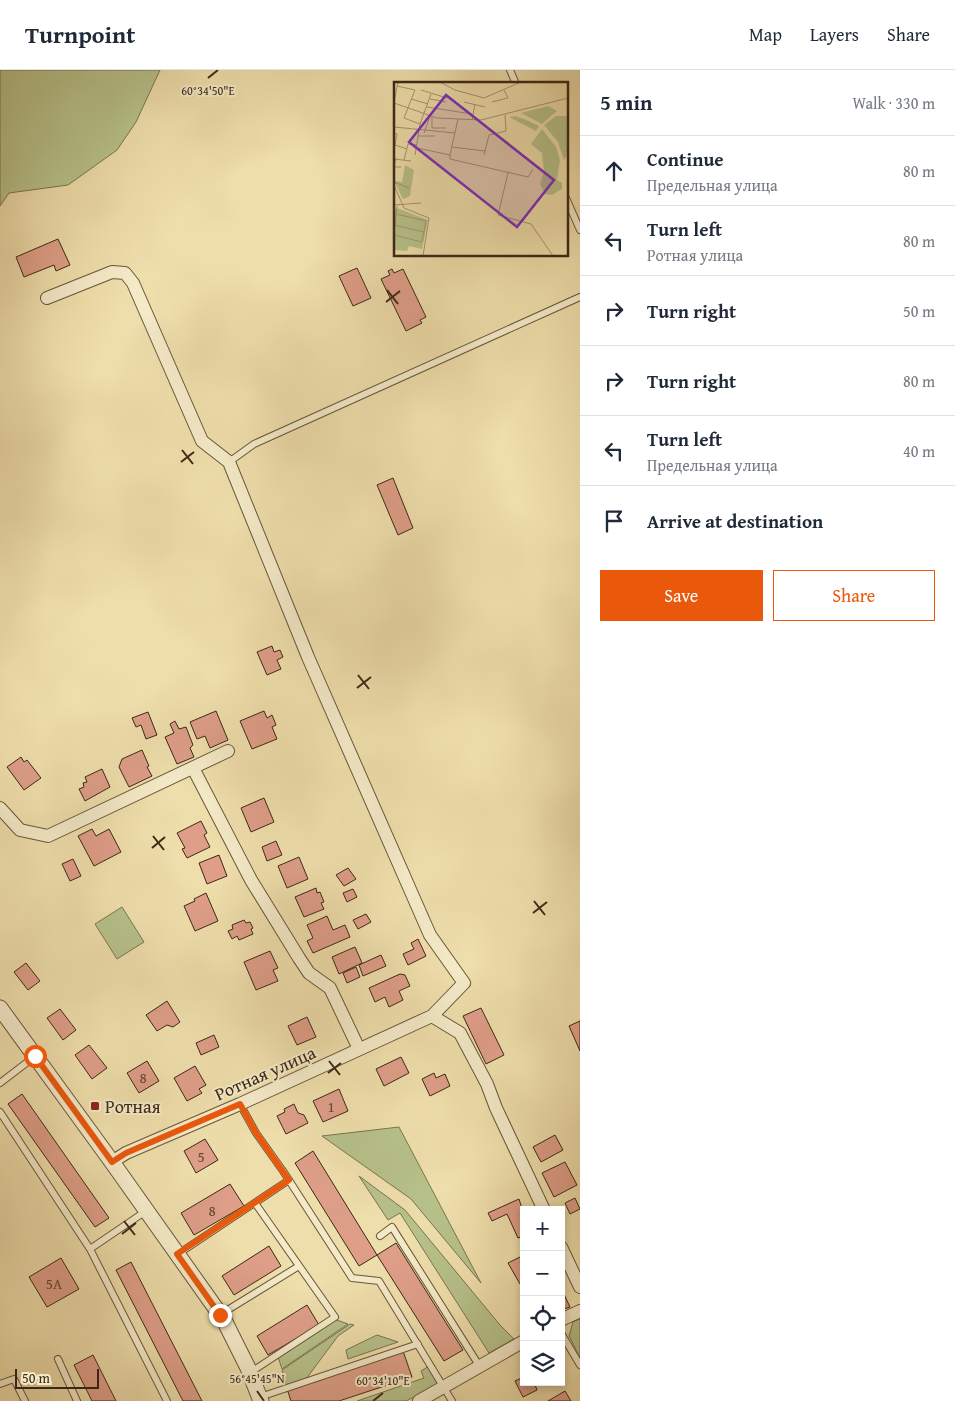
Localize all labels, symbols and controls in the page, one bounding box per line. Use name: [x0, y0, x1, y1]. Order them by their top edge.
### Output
text: Turnpoint: [25, 17, 135, 52]
text: Map: [749, 21, 782, 48]
text: Layers: [810, 21, 859, 48]
text: Share: [887, 21, 930, 48]
text: 60°34'50"E: [181, 82, 235, 99]
inset map: [394, 82, 568, 256]
text: 5 min: [600, 87, 652, 118]
text: Walk · 330 m: [852, 91, 935, 115]
text: Continue: [647, 145, 724, 173]
icon: ahead: [600, 157, 628, 185]
text: 80 m: [903, 159, 935, 183]
text: Предельная улица: [647, 173, 778, 197]
text: Turn left: [647, 215, 722, 243]
icon: left: [600, 227, 628, 255]
text: 80 m: [903, 229, 935, 253]
text: Ротная улица: [647, 243, 743, 267]
icon: right: [600, 297, 628, 325]
text: Turn right: [647, 297, 736, 325]
text: 50 m: [903, 299, 935, 323]
icon: right: [600, 367, 628, 395]
text: Turn right: [647, 367, 736, 395]
text: 80 m: [903, 369, 935, 393]
text: Turn left: [647, 425, 722, 453]
icon: left: [600, 437, 628, 465]
text: 40 m: [903, 439, 935, 463]
text: Предельная улица: [647, 453, 778, 477]
icon: arrive: [600, 507, 628, 535]
text: Arrive at destination: [647, 507, 823, 535]
button: Save: [600, 570, 763, 621]
button: Share: [773, 570, 935, 621]
street label: Ротная улица: [210, 1038, 320, 1107]
route start: [24, 1045, 47, 1068]
house number: 8: [139, 1067, 147, 1088]
place label: Ротная: [105, 1093, 161, 1120]
house number: 1: [327, 1096, 335, 1117]
marker: Ротная: [89, 1100, 101, 1112]
house number: 5: [197, 1146, 205, 1167]
house number: 8: [208, 1200, 216, 1221]
map controls: [520, 1206, 565, 1386]
button: +: [520, 1206, 565, 1251]
button: −: [520, 1251, 565, 1296]
house number: 5А: [46, 1273, 62, 1294]
button: locate: [520, 1296, 565, 1341]
route end: [209, 1304, 232, 1327]
button: layers: [520, 1341, 565, 1386]
scale bar: [15, 1366, 99, 1389]
text: 50 m: [22, 1368, 50, 1388]
text: 56°45'45"N: [229, 1370, 285, 1387]
text: 60°34'10"E: [356, 1372, 410, 1389]

